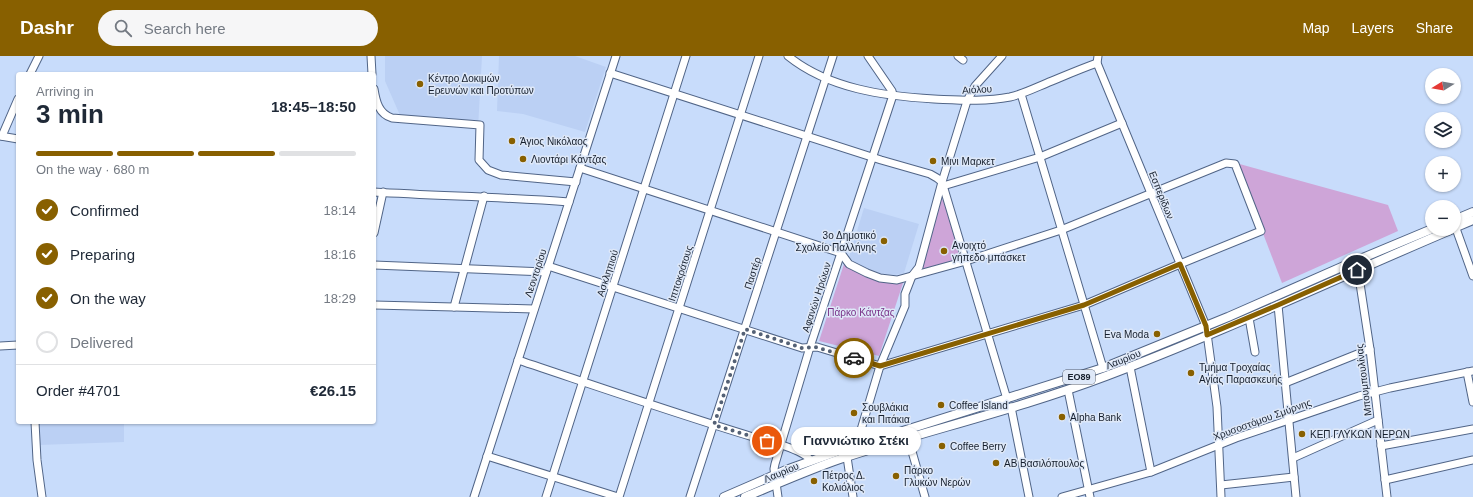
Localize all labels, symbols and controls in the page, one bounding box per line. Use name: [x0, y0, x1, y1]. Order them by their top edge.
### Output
search box: [98, 10, 378, 46]
text: Dashr: [20, 17, 74, 38]
icon: search: [112, 17, 134, 39]
text: Search here: [144, 20, 226, 37]
text: Map: [1302, 20, 1330, 36]
text: Layers: [1352, 20, 1394, 36]
text: Share: [1416, 20, 1453, 36]
north arrow: [1425, 68, 1461, 104]
map controls: [1425, 68, 1461, 236]
place label: Κέντρο Δοκιμών Ερευνών και Προτύπων: [428, 73, 534, 96]
marker: Κέντρο Δοκιμών Ερευνών και Προτύπων: [415, 79, 425, 89]
street label: Αιόλου: [962, 83, 992, 96]
text: Arriving in: [36, 84, 94, 99]
text: 18:45–18:50: [271, 98, 356, 115]
text: 3 min: [36, 99, 104, 129]
button: layers: [1425, 112, 1461, 148]
marker: Άγιος Νικόλαος: [507, 136, 517, 146]
place label: Άγιος Νικόλαος: [520, 136, 588, 147]
marker: Λιοντάρι Κάντζας: [518, 154, 528, 164]
place label: Λιοντάρι Κάντζας: [531, 154, 606, 166]
marker: Μινι Μαρκετ: [928, 156, 938, 166]
place label: Μινι Μαρκετ: [941, 156, 995, 167]
button: +: [1425, 156, 1461, 192]
text: On the way · 680 m: [36, 162, 149, 177]
street label: Εσπερίδων: [1147, 170, 1176, 221]
icon: check: [36, 199, 58, 221]
button: −: [1425, 200, 1461, 236]
text: Confirmed: [70, 202, 139, 219]
text: 18:14: [323, 203, 356, 218]
place label: 3ο Δημοτικό Σχολείο Παλλήνης: [796, 230, 876, 253]
marker: 3ο Δημοτικό Σχολείο Παλλήνης: [879, 236, 889, 246]
place label: Ανοιχτό γήπεδο μπάσκετ: [952, 240, 1026, 263]
icon: check: [36, 243, 58, 265]
street label: Ιπποκράτους: [666, 244, 695, 302]
text: Preparing: [70, 246, 135, 263]
marker: Ανοιχτό γήπεδο μπάσκετ: [939, 246, 949, 256]
text: 18:16: [323, 247, 356, 262]
street label: Λεονταρίου: [522, 248, 548, 299]
street label: Ασκληπιού: [595, 248, 620, 298]
pin: [1340, 253, 1374, 287]
street label: Παστέρ: [742, 255, 763, 291]
icon: home: [1346, 259, 1368, 281]
street label: Αφανών Ηρώων: [800, 261, 833, 334]
icon: check: [36, 287, 58, 309]
text: On the way: [70, 290, 146, 307]
text: 18:29: [323, 291, 356, 306]
park label: Πάρκο Κάντζας: [827, 307, 895, 319]
place label: Eva Moda: [1104, 329, 1149, 340]
marker: Eva Moda: [1152, 329, 1162, 339]
text: Delivered: [70, 334, 133, 351]
courier: [834, 338, 874, 378]
street label: Μπουμπουλίνας: [1354, 343, 1373, 417]
icon: car: [843, 347, 865, 369]
street label: Λαυρίου: [1104, 347, 1142, 371]
place label: Τμήμα Τροχαίας Αγίας Παρασκευής: [1199, 362, 1282, 385]
marker: Τμήμα Τροχαίας Αγίας Παρασκευής: [1186, 368, 1196, 378]
road number: ΕΟ89: [1063, 370, 1095, 384]
text: Order #4701: [36, 382, 120, 399]
text: €26.15: [310, 382, 356, 399]
street label: Χρυσοστόμου Σμύρνης: [1212, 397, 1313, 442]
marker: Coffee Island: [936, 400, 946, 410]
place label: Coffee Island: [949, 400, 1008, 411]
place label: Σουβλάκια και Πιτάκια: [862, 402, 910, 425]
marker: Σουβλάκια και Πιτάκια: [849, 408, 859, 418]
marker: Alpha Bank: [1057, 412, 1067, 422]
place label: Alpha Bank: [1070, 412, 1122, 423]
pin: [750, 424, 784, 458]
callout: Γιαννιώτικο Στέκι: [791, 427, 921, 455]
marker: ΚΕΠ ΓΛΥΚΩΝ ΝΕΡΩΝ: [1297, 429, 1307, 439]
place label: ΚΕΠ ΓΛΥΚΩΝ ΝΕΡΩΝ: [1310, 429, 1410, 440]
icon: bag: [756, 430, 778, 452]
text: Γιαννιώτικο Στέκι: [803, 433, 909, 448]
marker: Coffee Berry: [937, 441, 947, 451]
place label: Coffee Berry: [950, 441, 1006, 452]
marker: ΑΒ Βασιλόπουλος: [991, 458, 1001, 468]
place label: ΑΒ Βασιλόπουλος: [1004, 458, 1084, 469]
street label: Λαυρίου: [762, 460, 800, 485]
place label: Πάρκο Γλυκών Νερών: [904, 465, 970, 488]
place label: Πέτρος Δ. Κολιόλιος: [822, 470, 865, 493]
marker: Πάρκο Γλυκών Νερών: [891, 471, 901, 481]
marker: Πέτρος Δ. Κολιόλιος: [809, 476, 819, 486]

